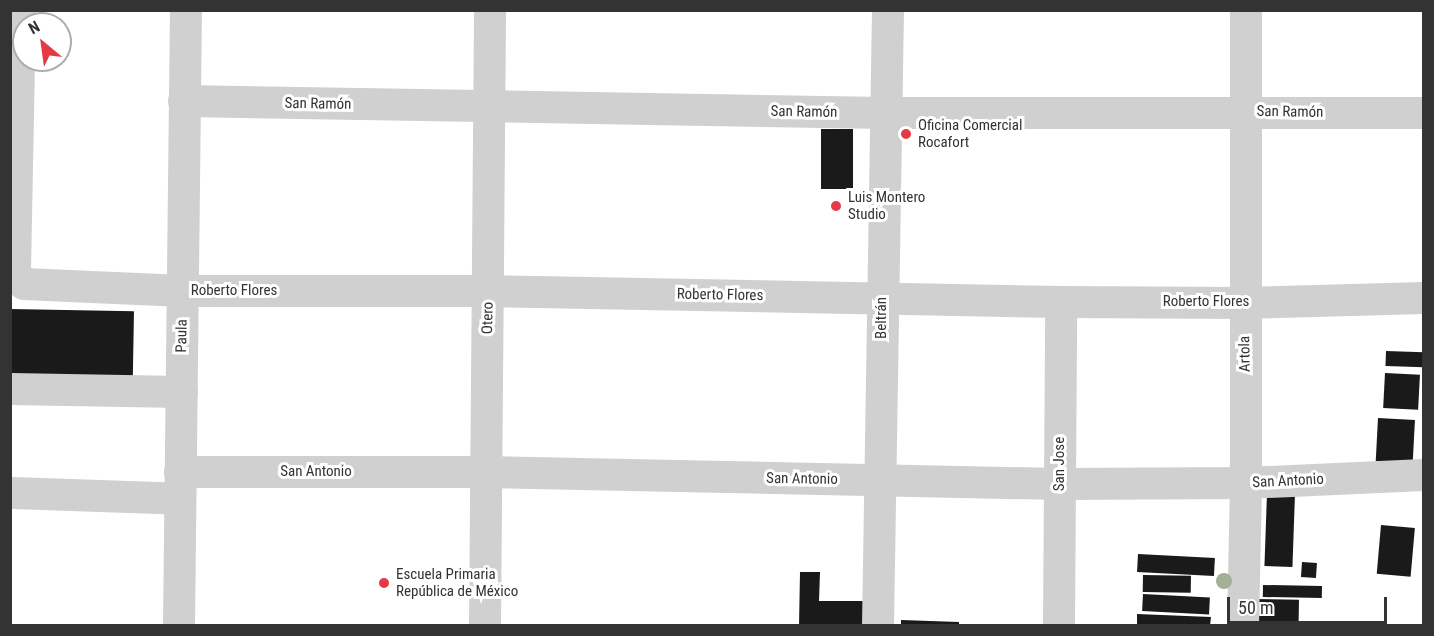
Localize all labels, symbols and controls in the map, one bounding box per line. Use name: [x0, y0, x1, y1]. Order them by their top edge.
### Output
north arrow: [12, 12, 72, 72]
text: N: [25, 17, 43, 38]
street label: San Ramón: [284, 94, 352, 114]
street label: San Ramón: [770, 102, 838, 122]
street label: San Ramón: [1256, 102, 1324, 122]
place label: Oficina Comercial Rocafort: [918, 116, 1022, 151]
marker: Oficina Comercial Rocafort: [899, 127, 913, 141]
place label: Luis Montero Studio: [848, 188, 925, 223]
marker: Luis Montero Studio: [829, 199, 843, 213]
street label: Roberto Flores: [191, 282, 277, 300]
street label: Roberto Flores: [677, 285, 763, 305]
street label: Roberto Flores: [1163, 293, 1249, 311]
street label: Beltrán: [873, 297, 891, 339]
street label: Otero: [479, 302, 497, 334]
street label: Paula: [173, 319, 191, 353]
street label: Artola: [1236, 336, 1254, 372]
street label: San Jose: [1051, 437, 1069, 491]
street label: San Antonio: [280, 463, 352, 481]
street label: San Antonio: [766, 469, 838, 489]
street label: San Antonio: [1252, 470, 1324, 492]
place label: Escuela Primaria República de México: [396, 565, 518, 600]
marker: Escuela Primaria República de México: [377, 576, 391, 590]
scale bar: [1230, 585, 1390, 623]
text: 50 m: [1238, 597, 1273, 618]

